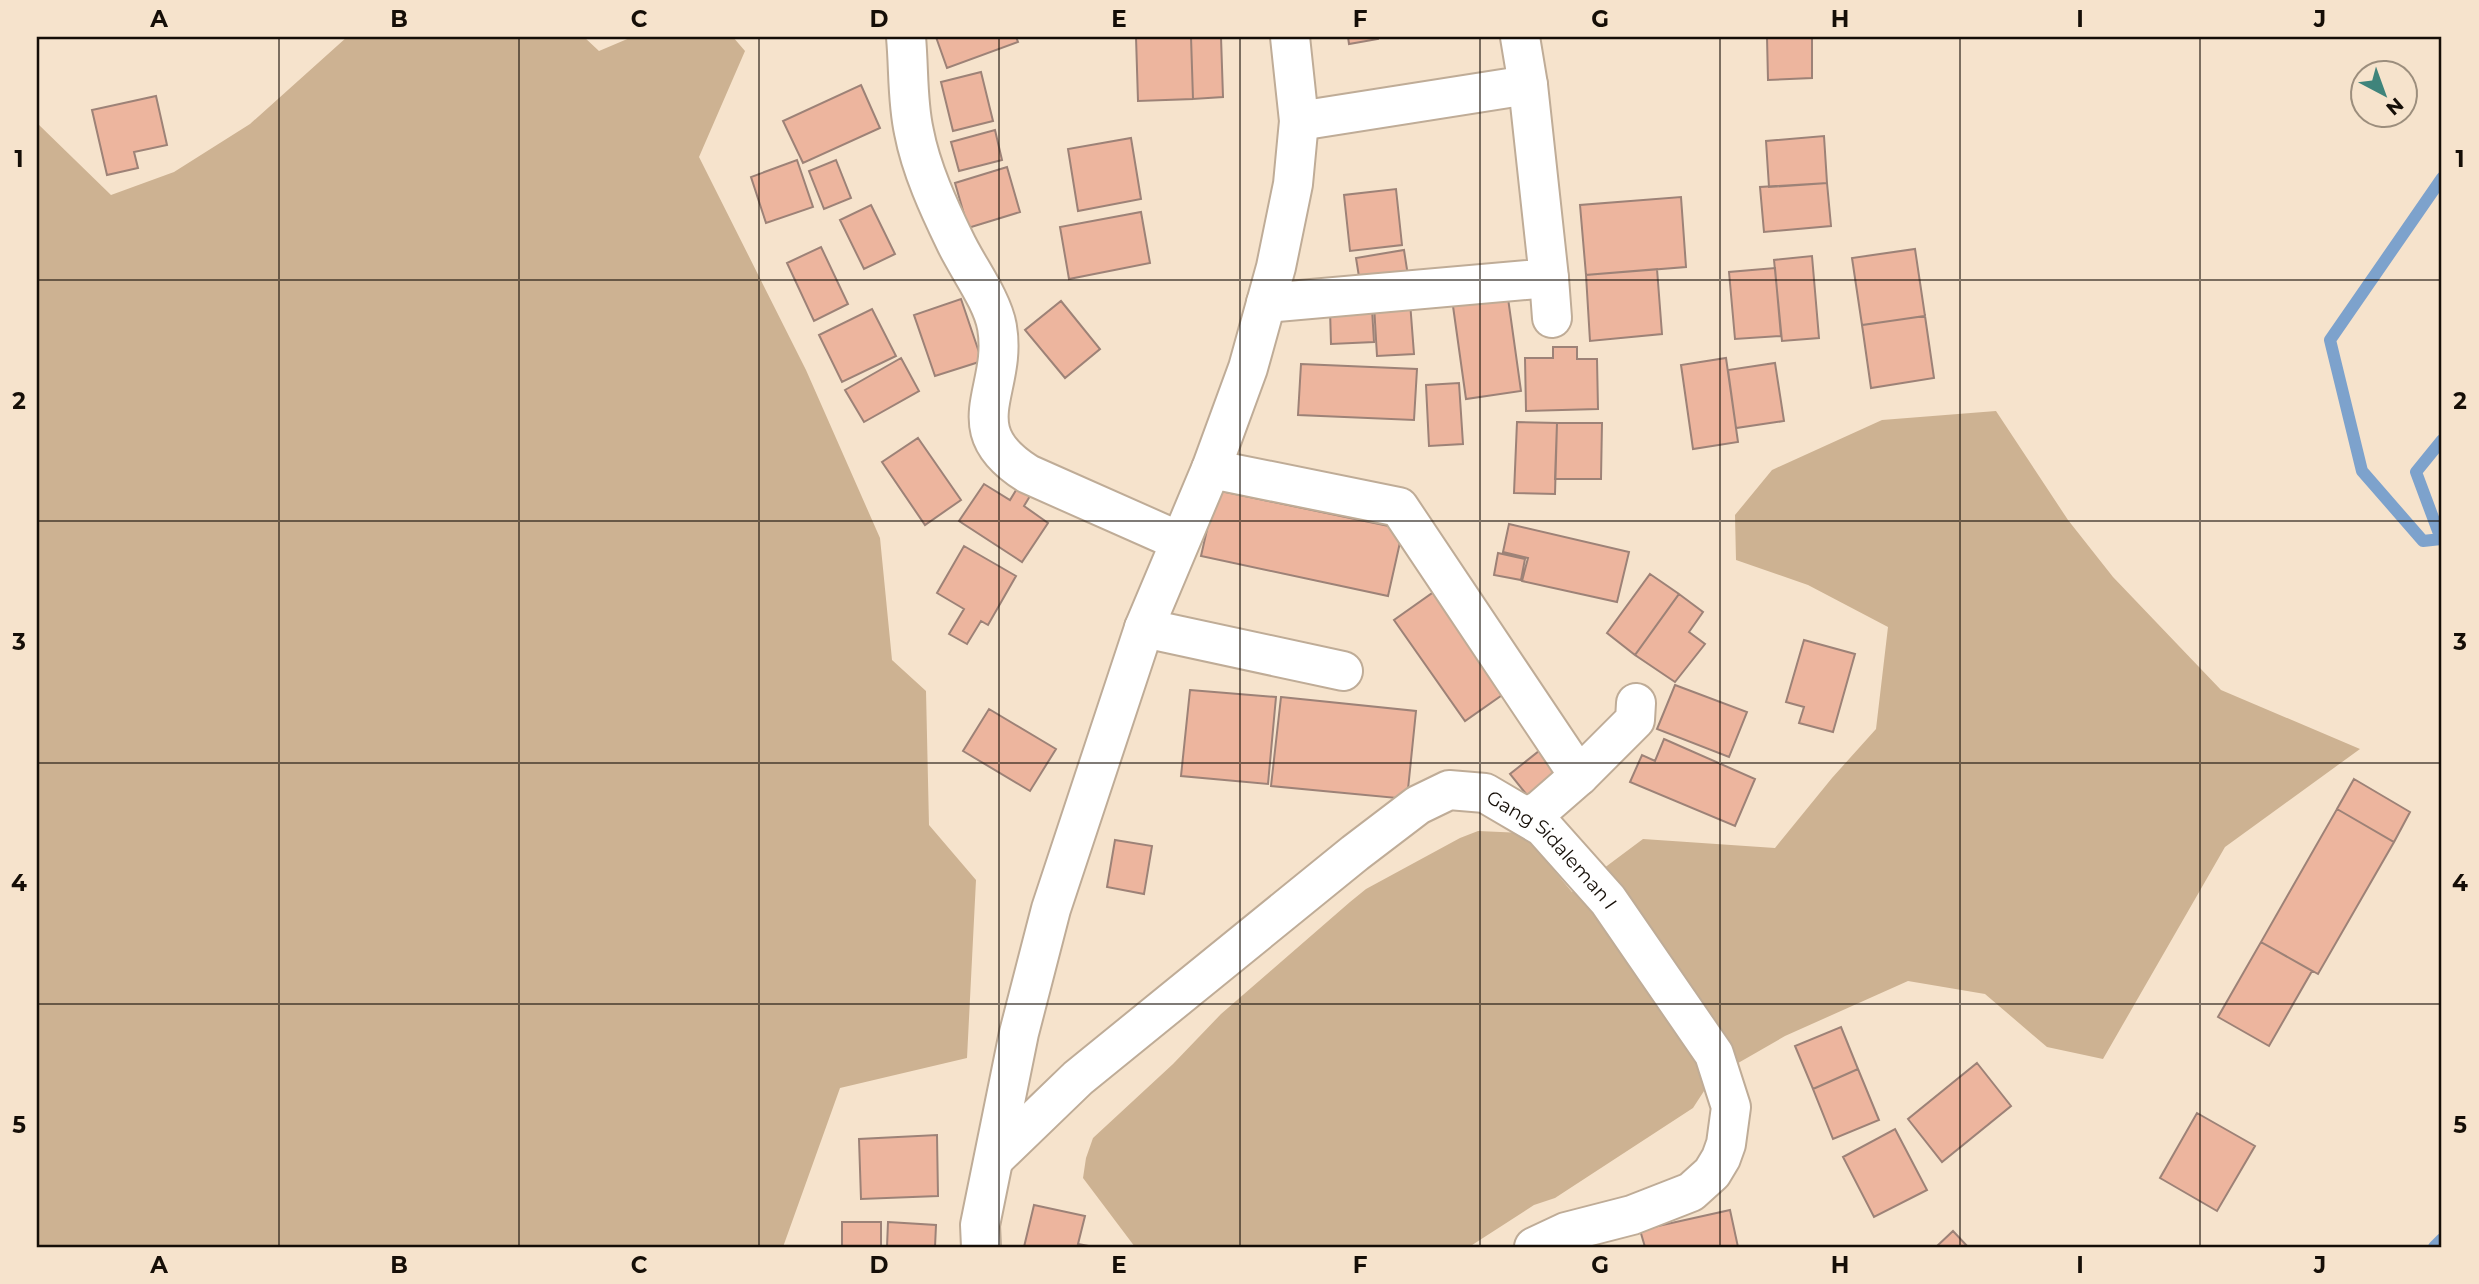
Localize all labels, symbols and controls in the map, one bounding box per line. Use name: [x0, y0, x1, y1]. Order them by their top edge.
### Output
text: A: [149, 5, 168, 33]
text: B: [390, 5, 408, 33]
text: C: [631, 5, 648, 33]
text: D: [870, 5, 889, 33]
text: E: [1111, 5, 1127, 33]
text: F: [1353, 5, 1368, 33]
text: G: [1591, 5, 1609, 33]
text: H: [1831, 5, 1849, 33]
text: I: [2076, 5, 2084, 33]
text: J: [2313, 5, 2326, 33]
north arrow: [2350, 60, 2420, 130]
text: N: [2381, 93, 2408, 120]
text: 1: [14, 145, 24, 173]
text: 1: [2455, 145, 2465, 173]
text: 2: [12, 387, 26, 415]
text: 2: [2453, 387, 2467, 415]
text: 3: [11, 628, 26, 656]
text: 3: [2452, 628, 2467, 656]
street label: Gang Sidaleman I: [1483, 785, 1622, 913]
text: 4: [11, 869, 27, 897]
text: 4: [2452, 869, 2468, 897]
text: 5: [12, 1111, 26, 1139]
text: 5: [2453, 1111, 2467, 1139]
text: A: [149, 1251, 168, 1279]
text: B: [390, 1251, 408, 1279]
text: C: [631, 1251, 648, 1279]
text: D: [870, 1251, 889, 1279]
text: E: [1111, 1251, 1127, 1279]
text: F: [1353, 1251, 1368, 1279]
text: G: [1591, 1251, 1609, 1279]
text: H: [1831, 1251, 1849, 1279]
text: I: [2076, 1251, 2084, 1279]
text: J: [2313, 1251, 2326, 1279]

